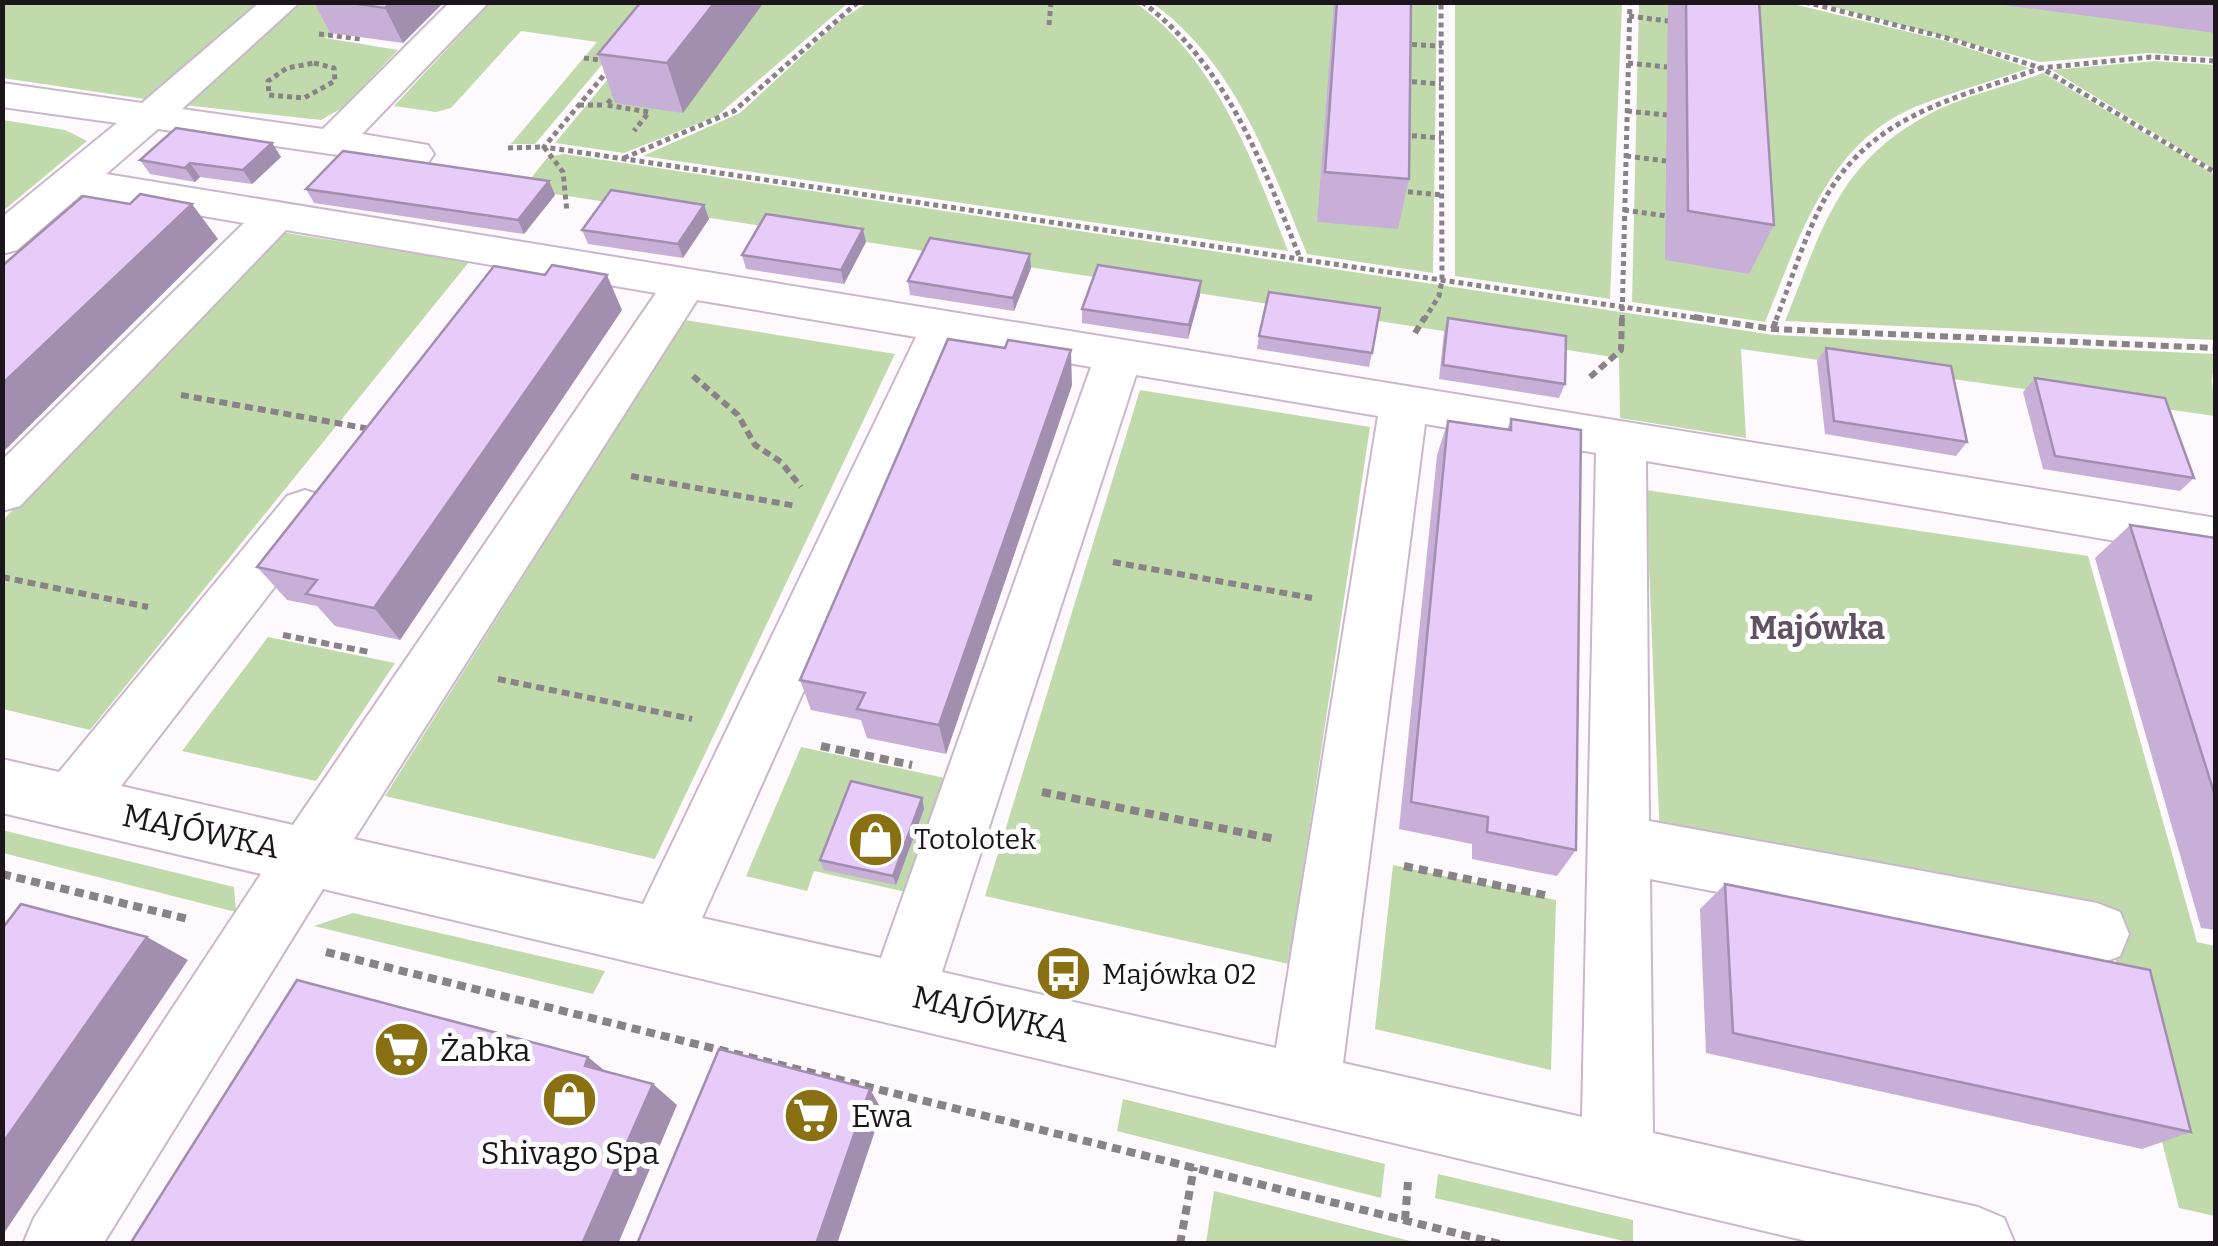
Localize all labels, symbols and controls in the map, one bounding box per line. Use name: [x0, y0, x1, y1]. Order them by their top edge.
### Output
district label: Majówka: [1749, 609, 1885, 647]
street label: MAJÓWKA: [119, 796, 283, 866]
shop icon: Totolotek: [845, 809, 905, 869]
place label: Totolotek: [914, 823, 1036, 856]
bus stop icon: Majówka 02: [1033, 944, 1093, 1004]
place label: Majówka 02: [1102, 958, 1256, 991]
street label: MAJÓWKA: [909, 978, 1073, 1051]
supermarket icon: Żabka: [371, 1020, 431, 1080]
place label: Żabka: [440, 1031, 531, 1069]
shop icon: Shivago Spa: [540, 1069, 600, 1129]
supermarket icon: Ewa: [782, 1086, 842, 1146]
place label: Ewa: [851, 1097, 912, 1135]
place label: Shivago Spa: [481, 1134, 659, 1172]

